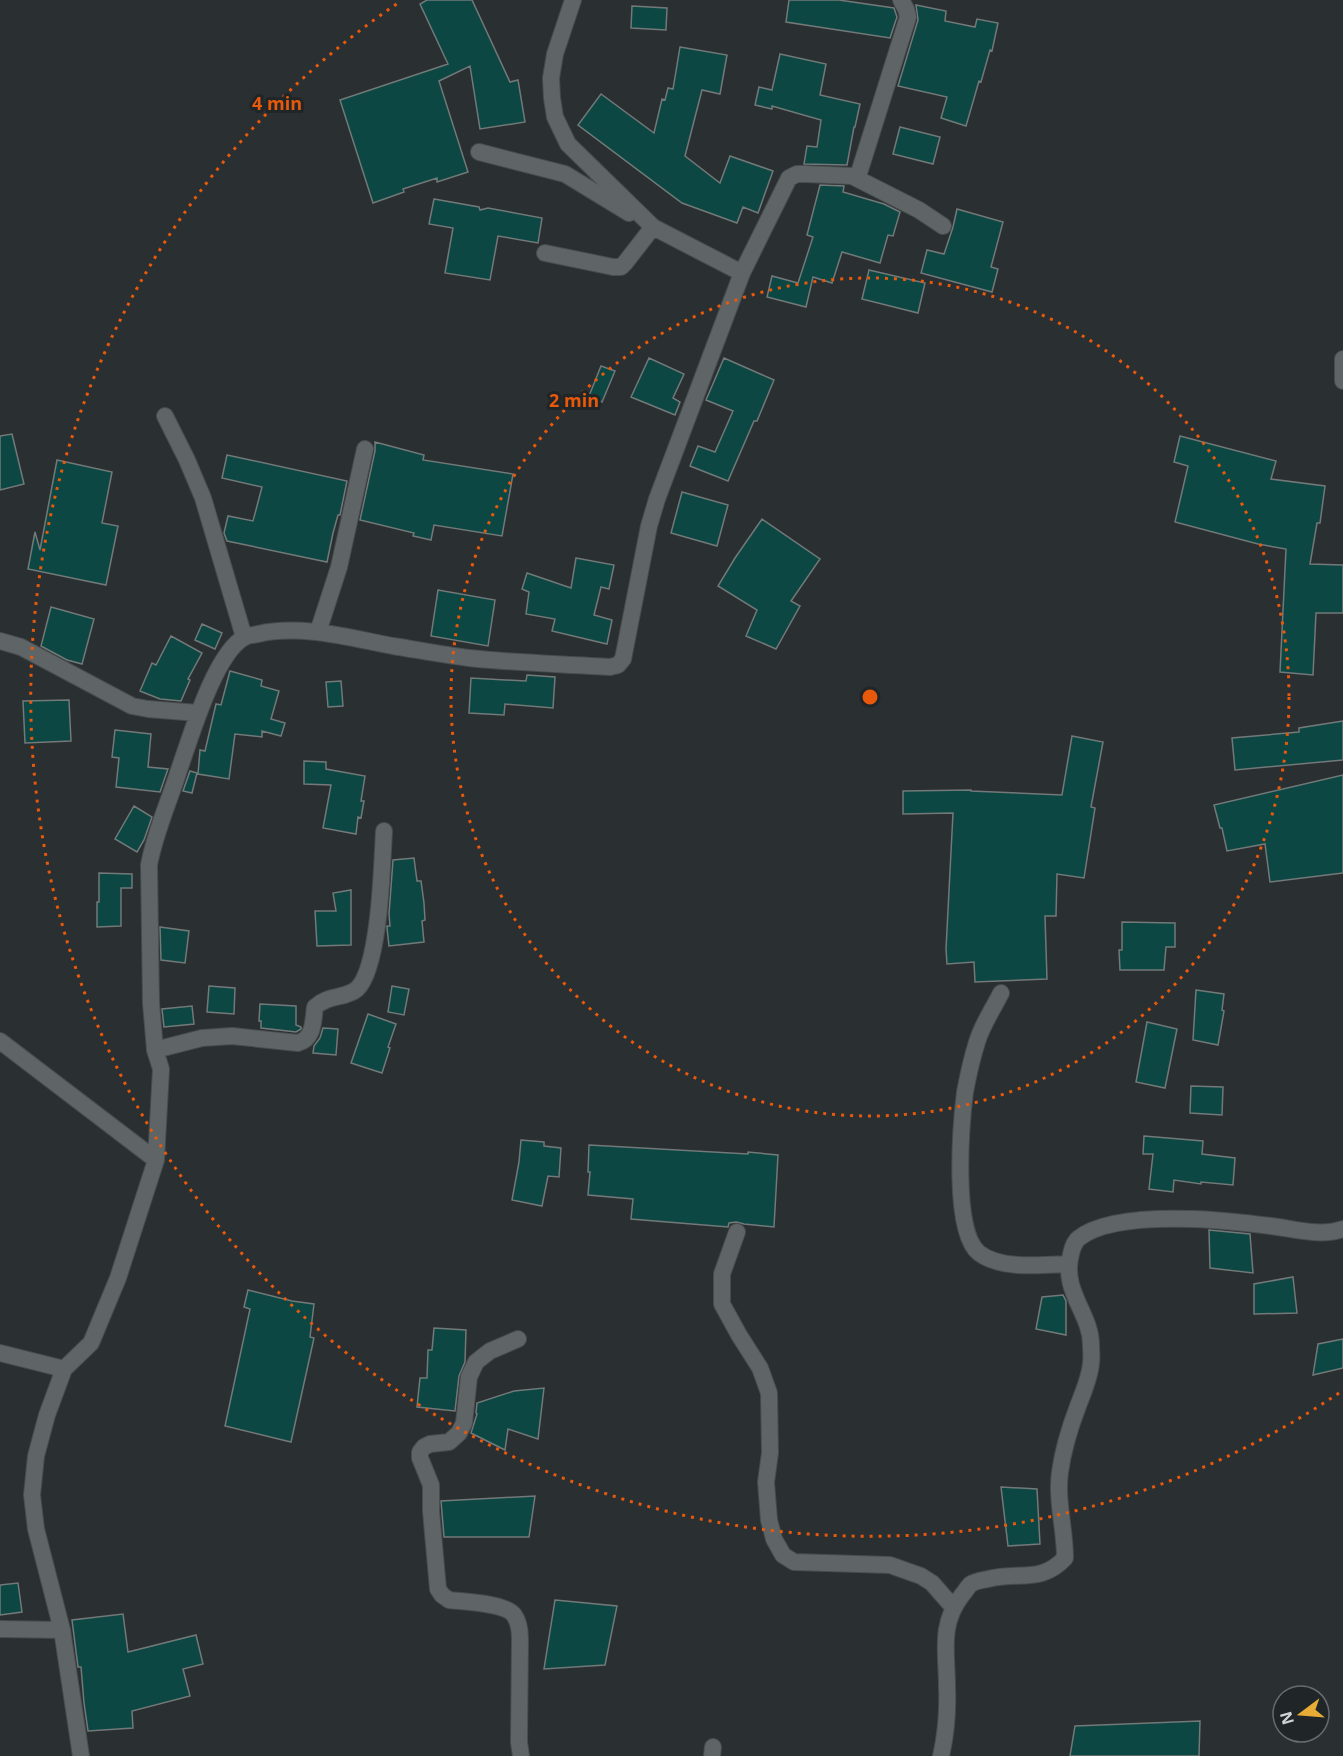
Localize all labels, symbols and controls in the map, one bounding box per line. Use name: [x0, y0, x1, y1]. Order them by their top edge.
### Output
text: 4 min: [252, 91, 302, 115]
text: 2 min: [549, 388, 599, 412]
centre of rings: [860, 687, 880, 707]
north arrow: [1271, 1684, 1331, 1744]
text: N: [1274, 1709, 1299, 1727]

